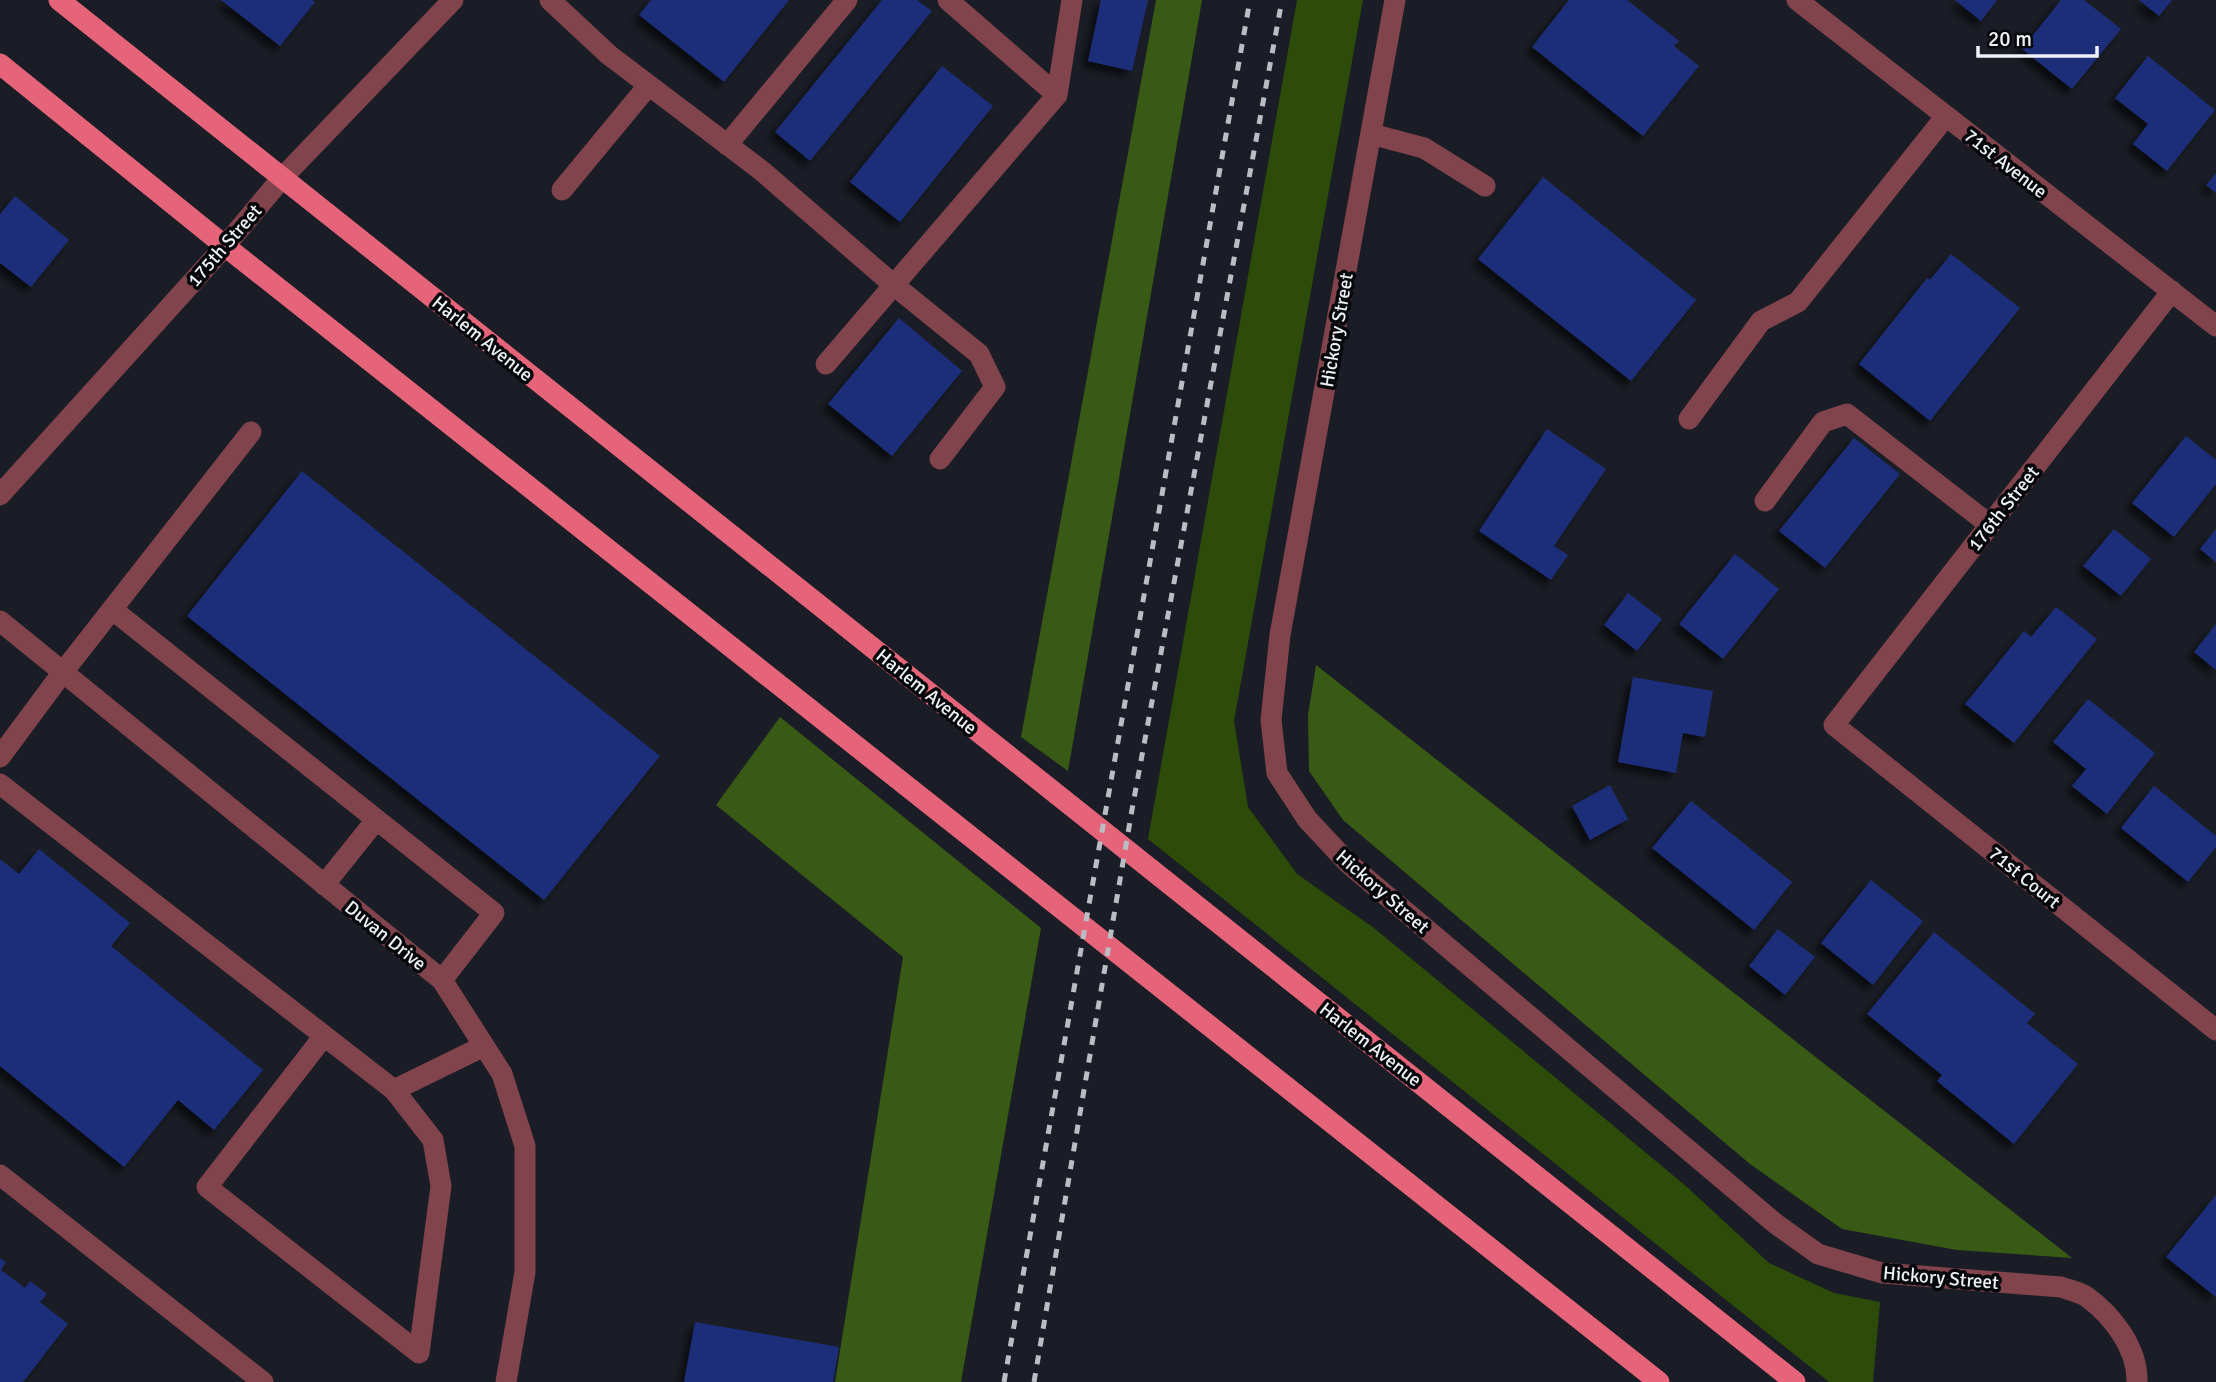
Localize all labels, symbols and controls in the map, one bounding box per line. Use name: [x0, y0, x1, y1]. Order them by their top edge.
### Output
scale bar: [1978, 14, 2097, 58]
text: 20 m: [1988, 26, 2032, 52]
street label: 71st Avenue: [1959, 124, 2052, 204]
street label: 175th Street: [182, 199, 267, 292]
street label: Hickory Street: [1315, 271, 1359, 389]
street label: Harlem Avenue: [427, 291, 538, 387]
street label: 176th Street: [1963, 461, 2045, 556]
street label: Harlem Avenue: [871, 644, 982, 740]
street label: 71st Court: [1984, 842, 2065, 914]
street label: Hickory Street: [1331, 845, 1434, 939]
street label: Duvan Drive: [340, 896, 431, 976]
street label: Harlem Avenue: [1314, 997, 1426, 1092]
street label: Hickory Street: [1882, 1261, 2000, 1295]

